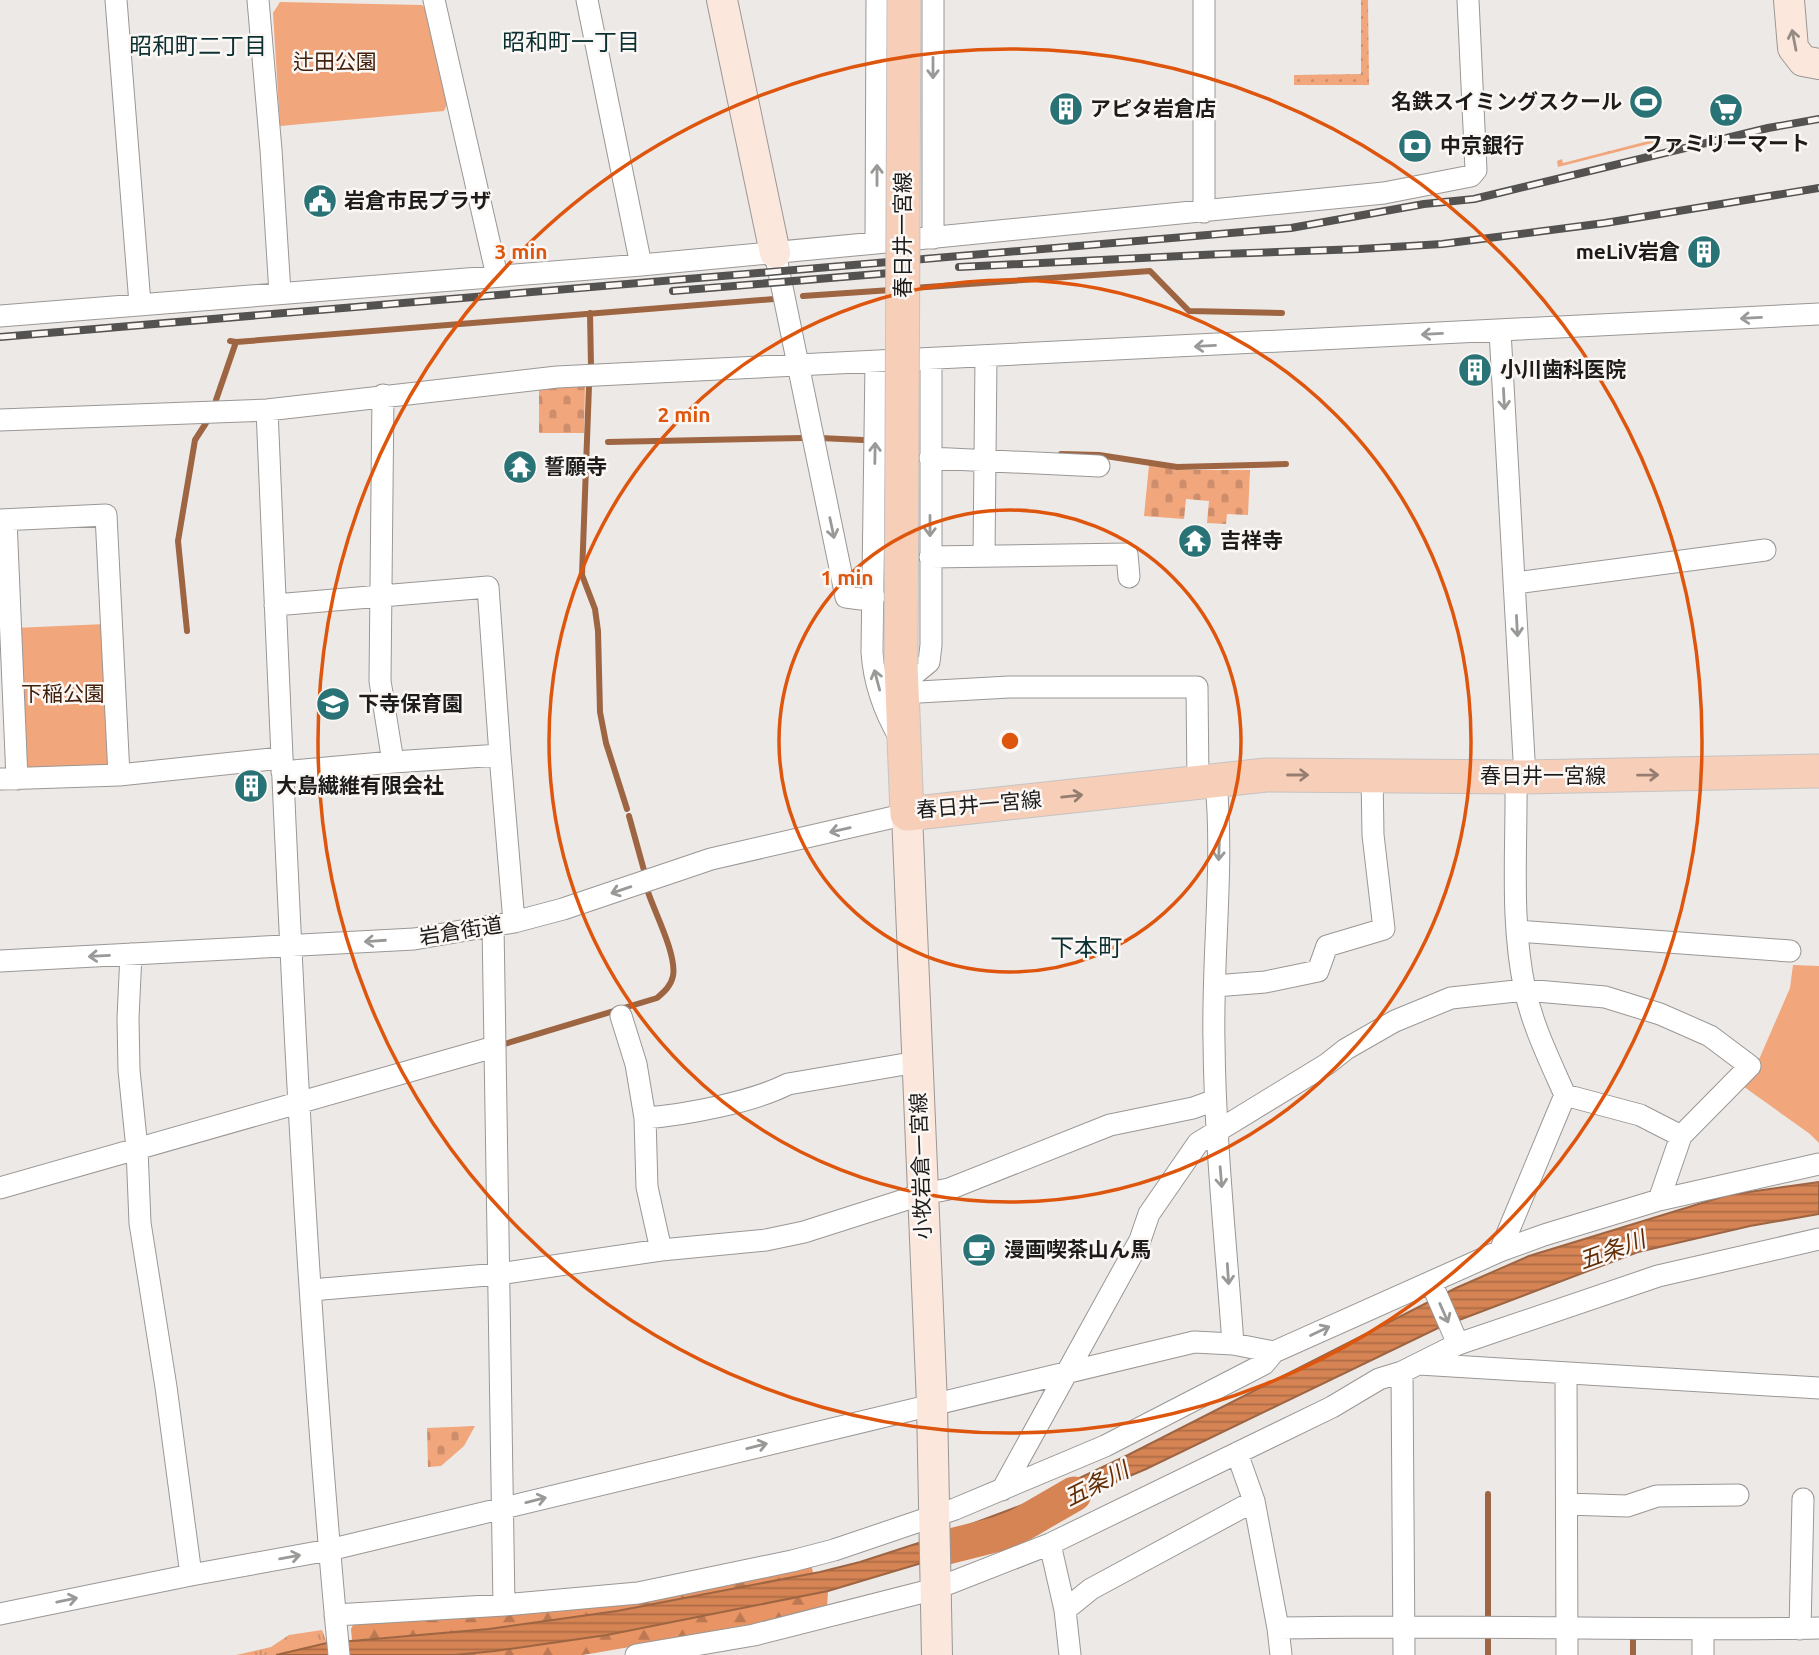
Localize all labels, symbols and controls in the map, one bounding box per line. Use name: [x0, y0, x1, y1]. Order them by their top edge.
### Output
district label: 昭和町一丁目: [502, 29, 640, 54]
one-way arrow: [1787, 29, 1800, 51]
district label: 昭和町二丁目: [129, 33, 267, 58]
park label: 辻田公園: [293, 49, 377, 73]
one-way arrow: [926, 56, 940, 79]
sports icon: 名鉄スイミングスクール: [1627, 83, 1665, 121]
place label: 名鉄スイミングスクール: [1391, 89, 1622, 113]
building icon: アピタ岩倉店: [1047, 90, 1085, 128]
supermarket icon: ファミリーマート: [1707, 91, 1745, 129]
place label: アピタ岩倉店: [1090, 96, 1216, 120]
bank icon: 中京銀行: [1396, 127, 1434, 165]
place label: ファミリーマート: [1642, 131, 1810, 155]
place label: 中京銀行: [1440, 133, 1524, 157]
one-way arrow: [870, 164, 884, 187]
street label: 春日井一宮線: [890, 172, 914, 298]
public building icon: 岩倉市民プラザ: [301, 182, 339, 220]
place label: 岩倉市民プラザ: [344, 188, 491, 212]
building icon: meLiV岩倉: [1685, 233, 1723, 271]
text: 3 min: [494, 239, 548, 263]
place label: meLiV岩倉: [1576, 239, 1680, 263]
one-way arrow: [1740, 311, 1763, 324]
one-way arrow: [1421, 327, 1444, 340]
one-way arrow: [1194, 339, 1217, 352]
building icon: 小川歯科医院: [1456, 351, 1494, 389]
place label: 小川歯科医院: [1500, 357, 1626, 381]
one-way arrow: [1498, 387, 1511, 409]
text: 2 min: [657, 402, 711, 426]
one-way arrow: [868, 442, 882, 465]
temple icon: 誓願寺: [501, 448, 539, 486]
place label: 誓願寺: [544, 454, 607, 478]
one-way arrow: [923, 514, 937, 537]
one-way arrow: [825, 516, 839, 539]
temple icon: 吉祥寺: [1176, 522, 1214, 560]
place label: 吉祥寺: [1220, 528, 1283, 552]
text: 1 min: [820, 565, 874, 589]
one-way arrow: [1511, 614, 1524, 637]
one-way arrow: [870, 669, 883, 692]
park label: 下稲公園: [21, 681, 105, 705]
school or university icon: 下寺保育園: [314, 685, 352, 723]
place label: 下寺保育園: [358, 691, 463, 715]
centre of rings: [998, 729, 1022, 753]
street label: 春日井一宮線: [1480, 763, 1606, 787]
building icon: 大島繊維有限会社: [232, 767, 270, 805]
one-way arrow: [1287, 768, 1310, 782]
one-way arrow: [1637, 768, 1660, 781]
place label: 大島繊維有限会社: [276, 773, 444, 797]
street label: 春日井一宮線: [915, 787, 1043, 821]
one-way arrow: [1060, 790, 1083, 803]
one-way arrow: [829, 823, 852, 837]
one-way arrow: [1212, 838, 1225, 861]
one-way arrow: [611, 885, 633, 897]
street label: 岩倉街道: [417, 912, 504, 948]
district label: 下本町: [1050, 934, 1122, 961]
one-way arrow: [365, 935, 387, 948]
one-way arrow: [88, 949, 111, 962]
street label: 小牧岩倉一宮線: [905, 1092, 935, 1240]
one-way arrow: [1215, 1165, 1228, 1188]
water label: 五条川: [1575, 1225, 1651, 1273]
cafe icon: 漫画喫茶山ん馬: [960, 1231, 998, 1269]
place label: 漫画喫茶山ん馬: [1004, 1237, 1151, 1261]
one-way arrow: [1222, 1262, 1235, 1285]
one-way arrow: [1439, 1302, 1452, 1323]
one-way arrow: [1309, 1324, 1330, 1337]
one-way arrow: [745, 1439, 768, 1453]
water label: 五条川: [1059, 1455, 1135, 1510]
one-way arrow: [524, 1493, 546, 1506]
one-way arrow: [278, 1550, 301, 1563]
one-way arrow: [55, 1593, 78, 1607]

